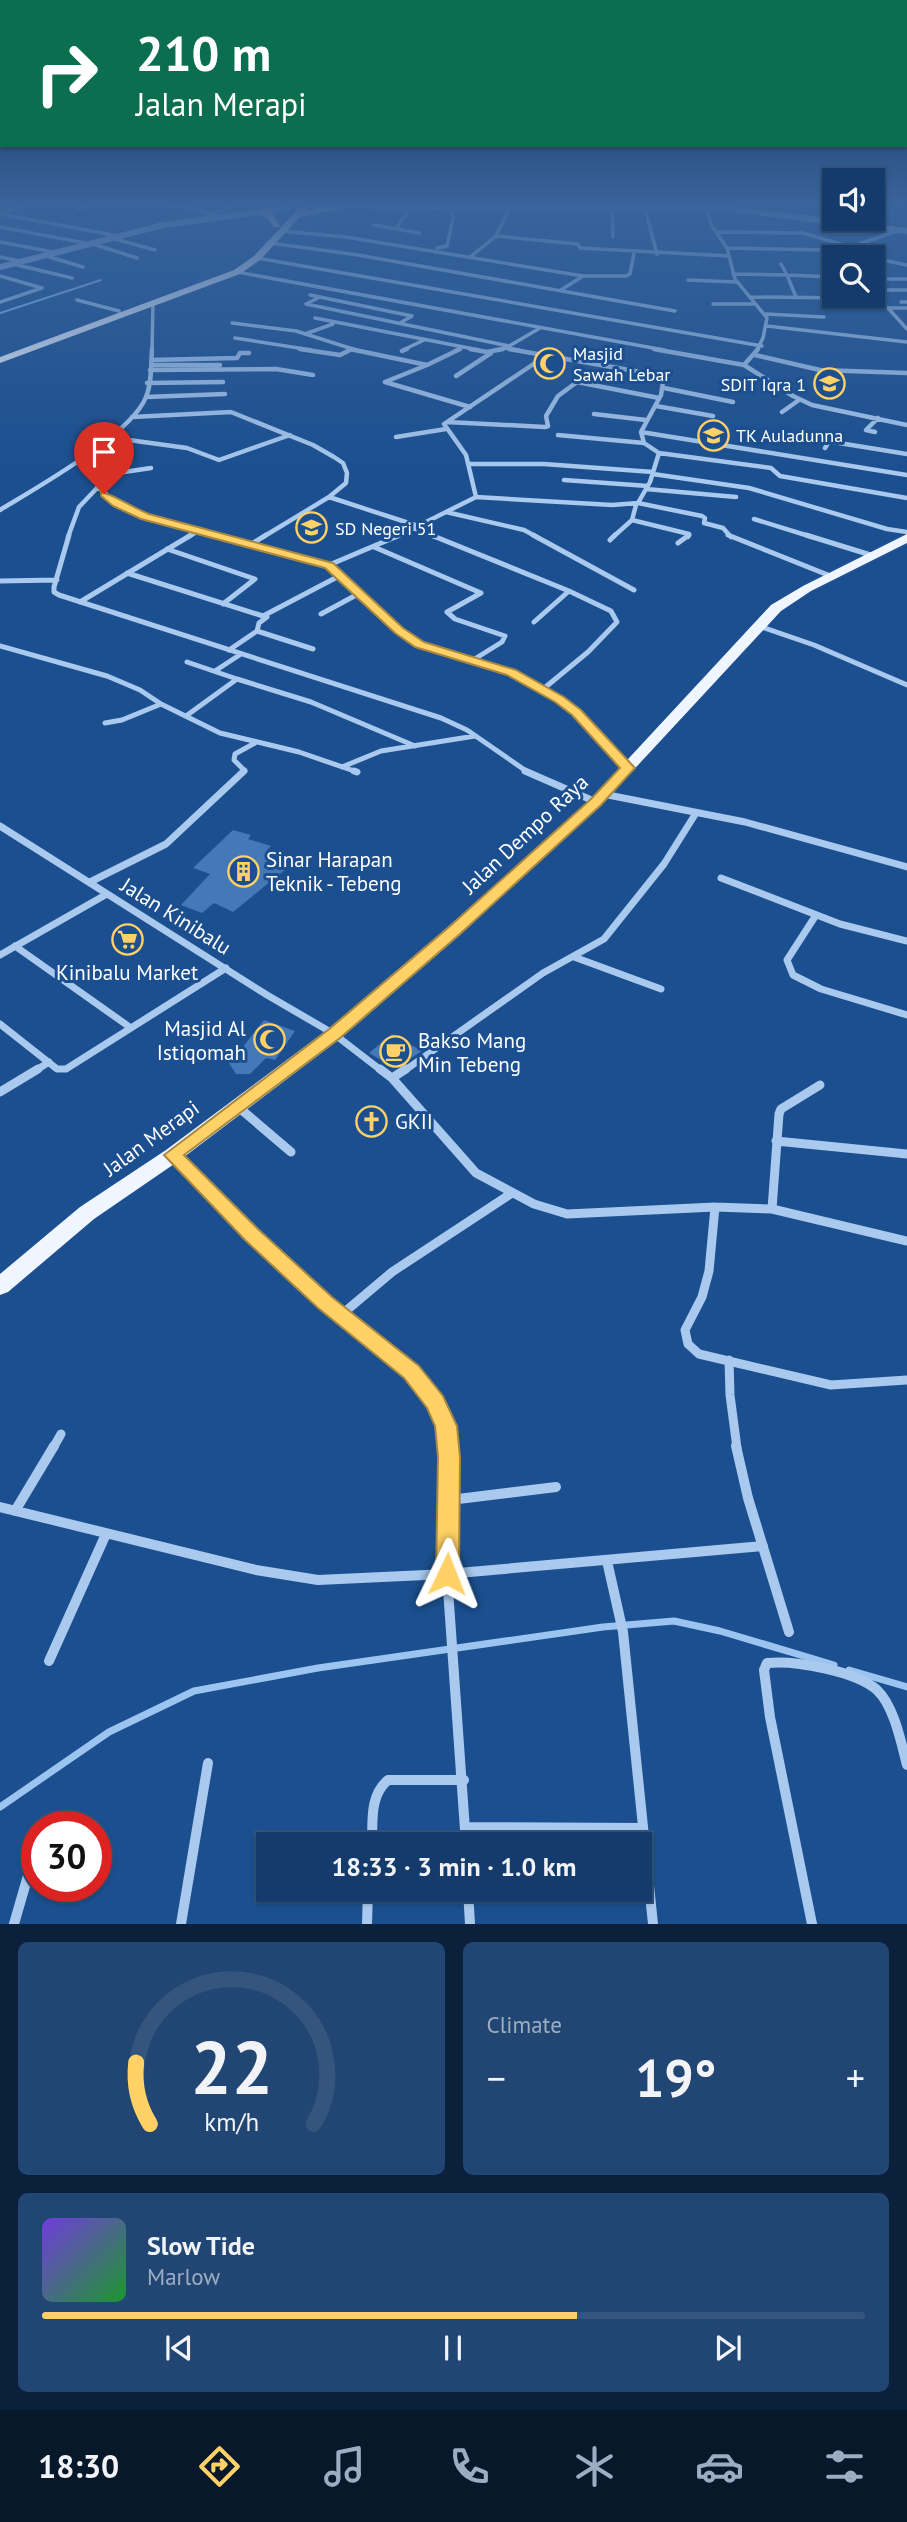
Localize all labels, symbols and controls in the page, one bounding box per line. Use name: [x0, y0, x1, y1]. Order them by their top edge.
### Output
text: 210 m: [136, 21, 271, 85]
icon: right: [21, 28, 112, 119]
text: Jalan Merapi: [136, 83, 307, 125]
map controls: [822, 168, 885, 308]
button: sound: [822, 168, 885, 231]
button: search: [822, 245, 885, 308]
place label: Masjid Sawah Lebar: [573, 342, 670, 386]
mosque icon: Masjid Sawah Lebar: [533, 346, 567, 380]
school or university icon: SDIT Iqra 1: [812, 367, 846, 401]
place label: SDIT Iqra 1: [721, 373, 806, 396]
school or university icon: TK Auladunna: [696, 418, 730, 452]
pin: [74, 422, 134, 494]
place label: TK Auladunna: [736, 424, 843, 447]
icon: arrive: [85, 433, 123, 471]
school or university icon: SD Negeri 51: [295, 511, 329, 545]
place label: SD Negeri 51: [335, 517, 436, 540]
street label: Jalan Dempo Raya: [456, 769, 594, 900]
place label: Sinar Harapan Teknik - Tebeng: [266, 846, 401, 897]
building icon: Sinar Harapan Teknik - Tebeng: [226, 854, 260, 888]
street label: Jalan Kinibalu: [115, 871, 236, 961]
supermarket icon: Kinibalu Market: [110, 923, 144, 957]
place label: Kinibalu Market: [56, 959, 198, 986]
place label: Masjid Al Istiqomah: [157, 1015, 246, 1066]
mosque icon: Masjid Al Istiqomah: [252, 1023, 286, 1057]
place label: Bakso Mang Min Tebeng: [418, 1027, 526, 1078]
cafe icon: Bakso Mang Min Tebeng: [378, 1035, 412, 1069]
street label: Jalan Merapi: [97, 1094, 204, 1182]
church icon: GKII: [355, 1104, 389, 1138]
place label: GKII: [395, 1108, 433, 1135]
position arrow: [410, 1537, 484, 1611]
speed limit sign: 30: [21, 1811, 112, 1902]
text: 18:33 · 3 min · 1.0 km: [332, 1850, 577, 1883]
text: Climate: [487, 2010, 562, 2039]
text: 22: [190, 2021, 273, 2115]
text: 19°: [635, 2044, 717, 2111]
text: −: [487, 2053, 506, 2102]
text: +: [846, 2053, 865, 2102]
text: km/h: [204, 2106, 259, 2138]
text: Slow Tide: [147, 2229, 255, 2262]
text: Marlow: [147, 2262, 220, 2291]
icon: previous: [160, 2329, 198, 2367]
icon: pause: [434, 2329, 472, 2367]
icon: next: [709, 2329, 747, 2367]
icon: directions: [195, 2442, 244, 2491]
icon: music: [320, 2442, 369, 2491]
icon: phone: [445, 2442, 494, 2491]
icon: climate: [570, 2442, 619, 2491]
icon: car: [695, 2442, 744, 2491]
icon: filters: [820, 2442, 869, 2491]
text: 18:30: [38, 2445, 119, 2487]

